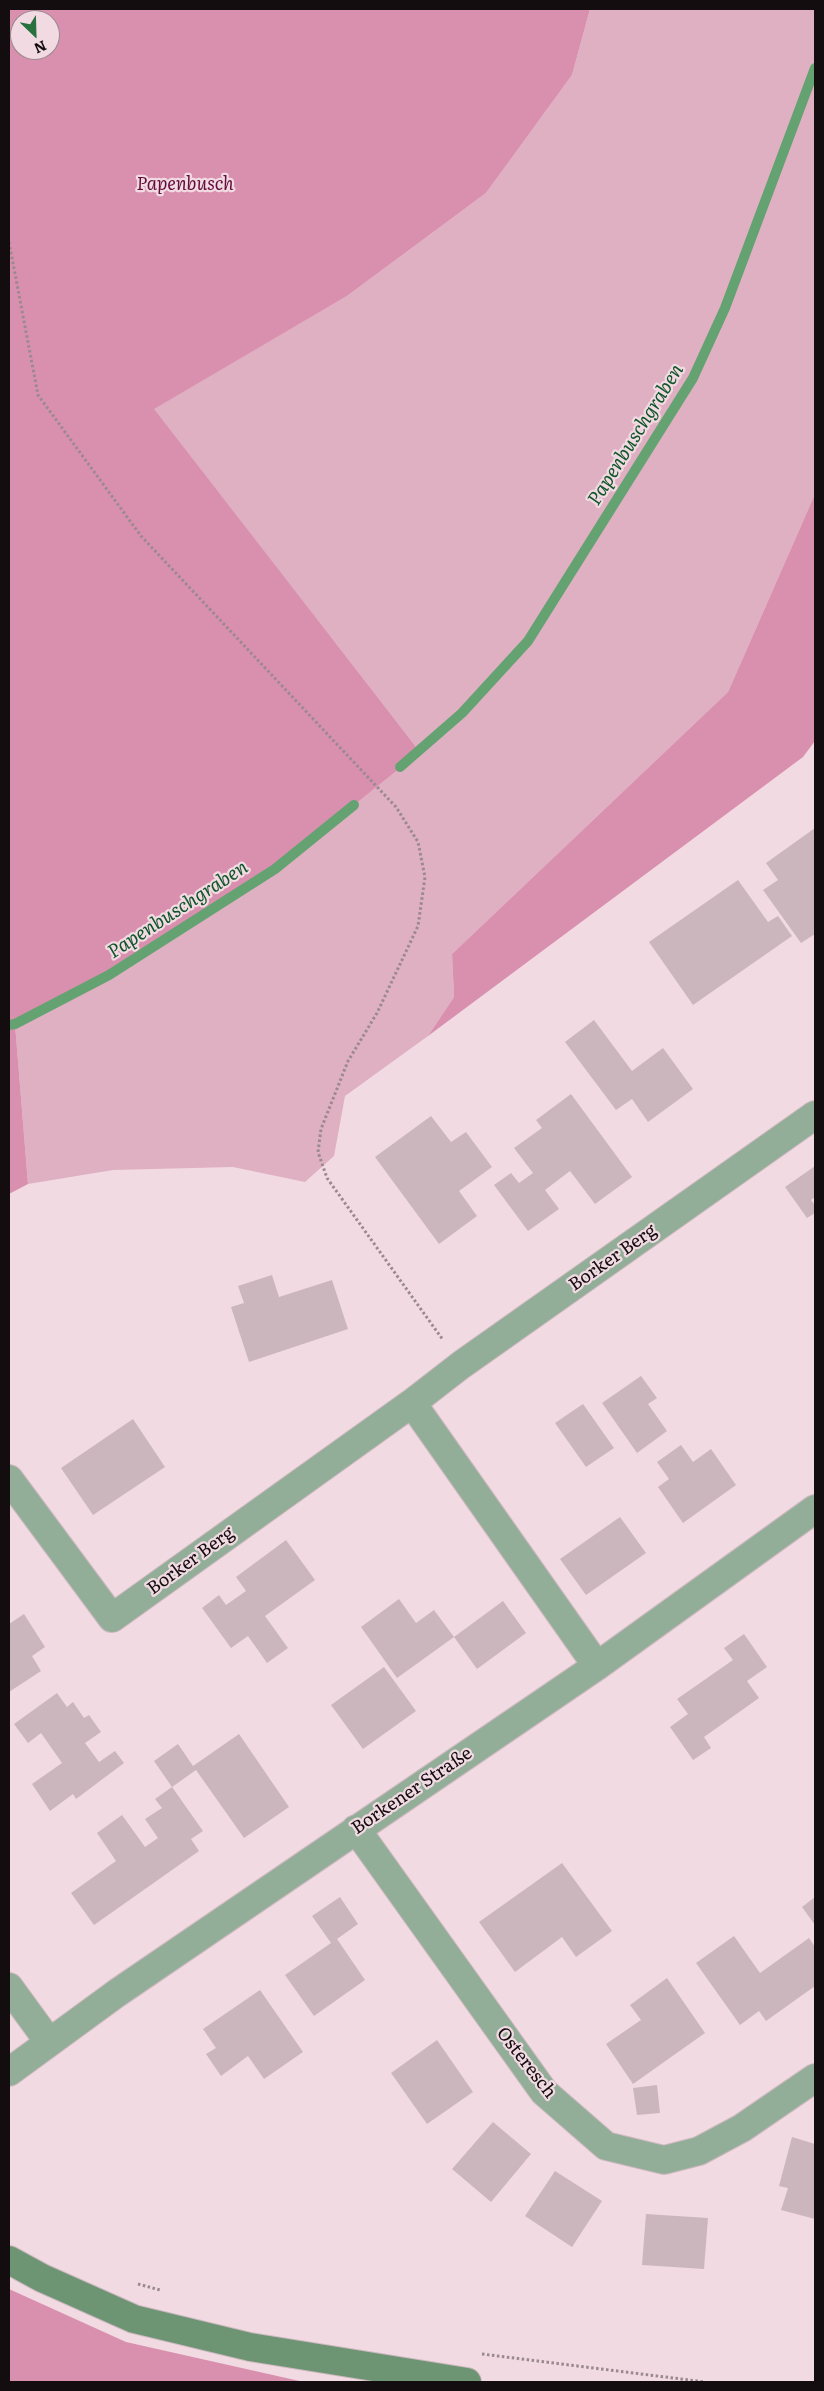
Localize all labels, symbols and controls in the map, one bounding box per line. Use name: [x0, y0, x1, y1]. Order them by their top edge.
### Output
north arrow: [10, 10, 60, 60]
text: N: [31, 36, 50, 59]
park label: Papenbusch: [136, 174, 234, 196]
water label: Papenbuschgraben: [583, 360, 689, 510]
water label: Papenbuschgraben: [104, 856, 252, 964]
street label: Borker Berg: [565, 1220, 661, 1296]
street label: Borker Berg: [143, 1522, 239, 1600]
street label: Borkener Straße: [348, 1743, 476, 1839]
street label: Osteresch: [492, 2023, 560, 2103]

